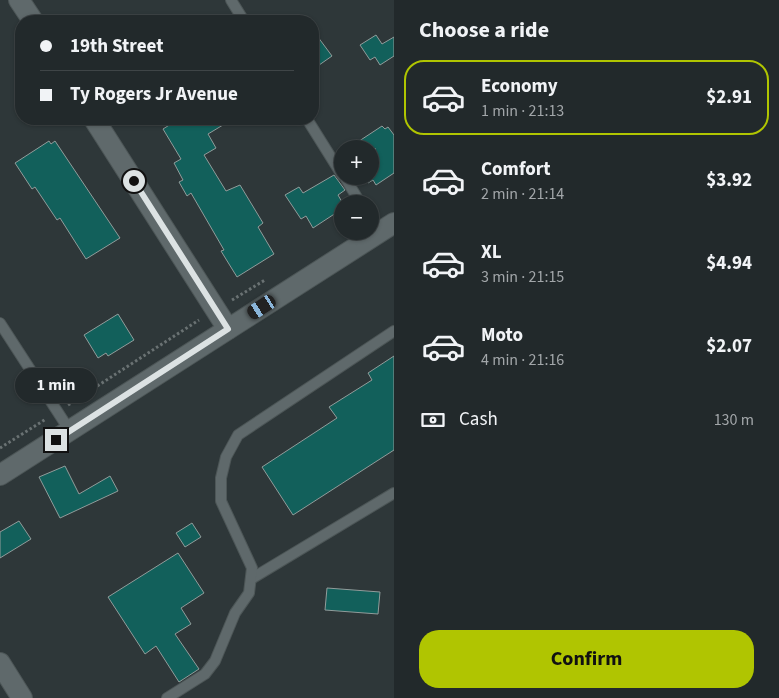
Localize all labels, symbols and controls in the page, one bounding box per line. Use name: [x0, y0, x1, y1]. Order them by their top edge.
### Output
text: Choose a ride: [419, 14, 549, 46]
text: 19th Street: [70, 33, 163, 60]
text: Economy: [481, 73, 558, 100]
icon: car: [421, 75, 466, 120]
text: Ty Rogers Jr Avenue: [70, 81, 238, 108]
text: $2.91: [706, 84, 752, 111]
text: 1 min · 21:13: [481, 100, 564, 122]
map controls: [334, 140, 379, 240]
button: +: [334, 140, 379, 185]
text: Comfort: [481, 156, 551, 183]
icon: car: [421, 158, 466, 203]
text: $3.92: [706, 167, 752, 194]
route start: [123, 170, 145, 192]
text: 2 min · 21:14: [481, 183, 564, 205]
button: −: [334, 195, 379, 240]
text: XL: [481, 239, 502, 266]
icon: car: [421, 241, 466, 286]
text: $4.94: [706, 250, 752, 277]
text: 3 min · 21:15: [481, 266, 564, 288]
car: [245, 293, 278, 321]
text: Moto: [481, 322, 523, 349]
icon: car: [421, 324, 466, 369]
text: $2.07: [706, 333, 752, 360]
text: 4 min · 21:16: [481, 349, 564, 371]
callout: 1 min: [15, 368, 97, 402]
text: 1 min: [37, 374, 75, 396]
icon: cash: [419, 406, 447, 434]
text: Cash: [459, 406, 498, 433]
text: 130 m: [714, 409, 754, 431]
route end: [45, 429, 67, 451]
button: Confirm: [419, 630, 754, 688]

